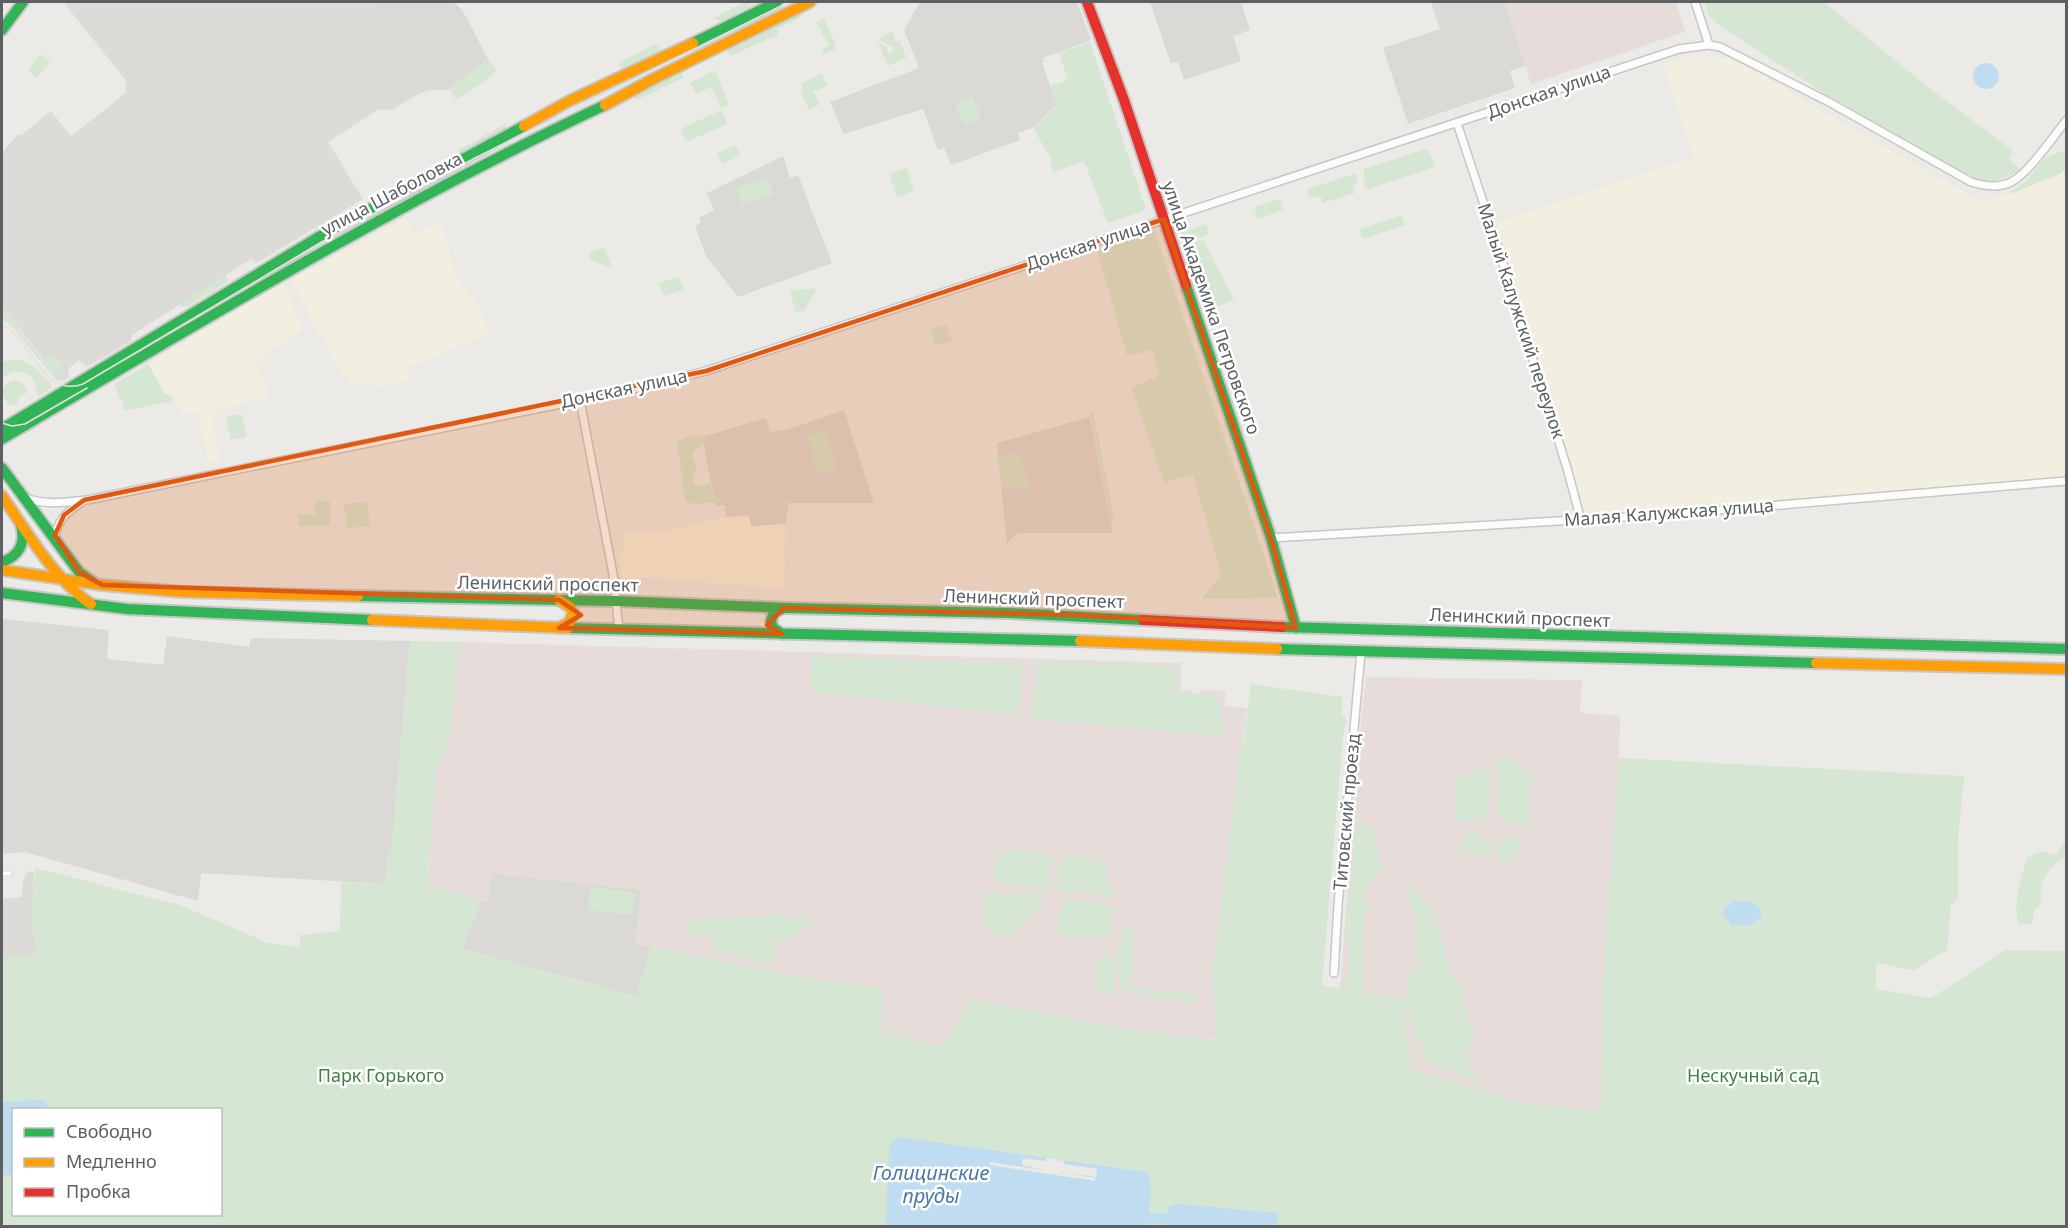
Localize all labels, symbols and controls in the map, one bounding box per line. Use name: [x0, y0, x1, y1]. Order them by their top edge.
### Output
street label: Донская улица: [1484, 59, 1614, 123]
street label: улица Шаболовка: [317, 146, 466, 240]
street label: улица Академика Петровского: [1157, 178, 1267, 438]
street label: Малый Калужский переулок: [1472, 200, 1572, 442]
street label: Донская улица: [1023, 213, 1153, 275]
street label: Донская улица: [558, 363, 689, 413]
street label: Малая Калужская улица: [1563, 493, 1775, 531]
street label: Ленинский проспект: [457, 569, 640, 597]
street label: Ленинский проспект: [943, 583, 1126, 613]
street label: Ленинский проспект: [1429, 602, 1612, 632]
street label: Титовский проезд: [1327, 732, 1365, 891]
park label: Парк Горького: [318, 1063, 444, 1087]
park label: Нескучный сад: [1687, 1063, 1819, 1087]
legend: [12, 1108, 222, 1216]
text: Свободно: [66, 1119, 152, 1143]
text: Медленно: [66, 1149, 157, 1173]
water label: Голицинские пруды: [873, 1159, 989, 1209]
text: Пробка: [66, 1179, 131, 1203]

